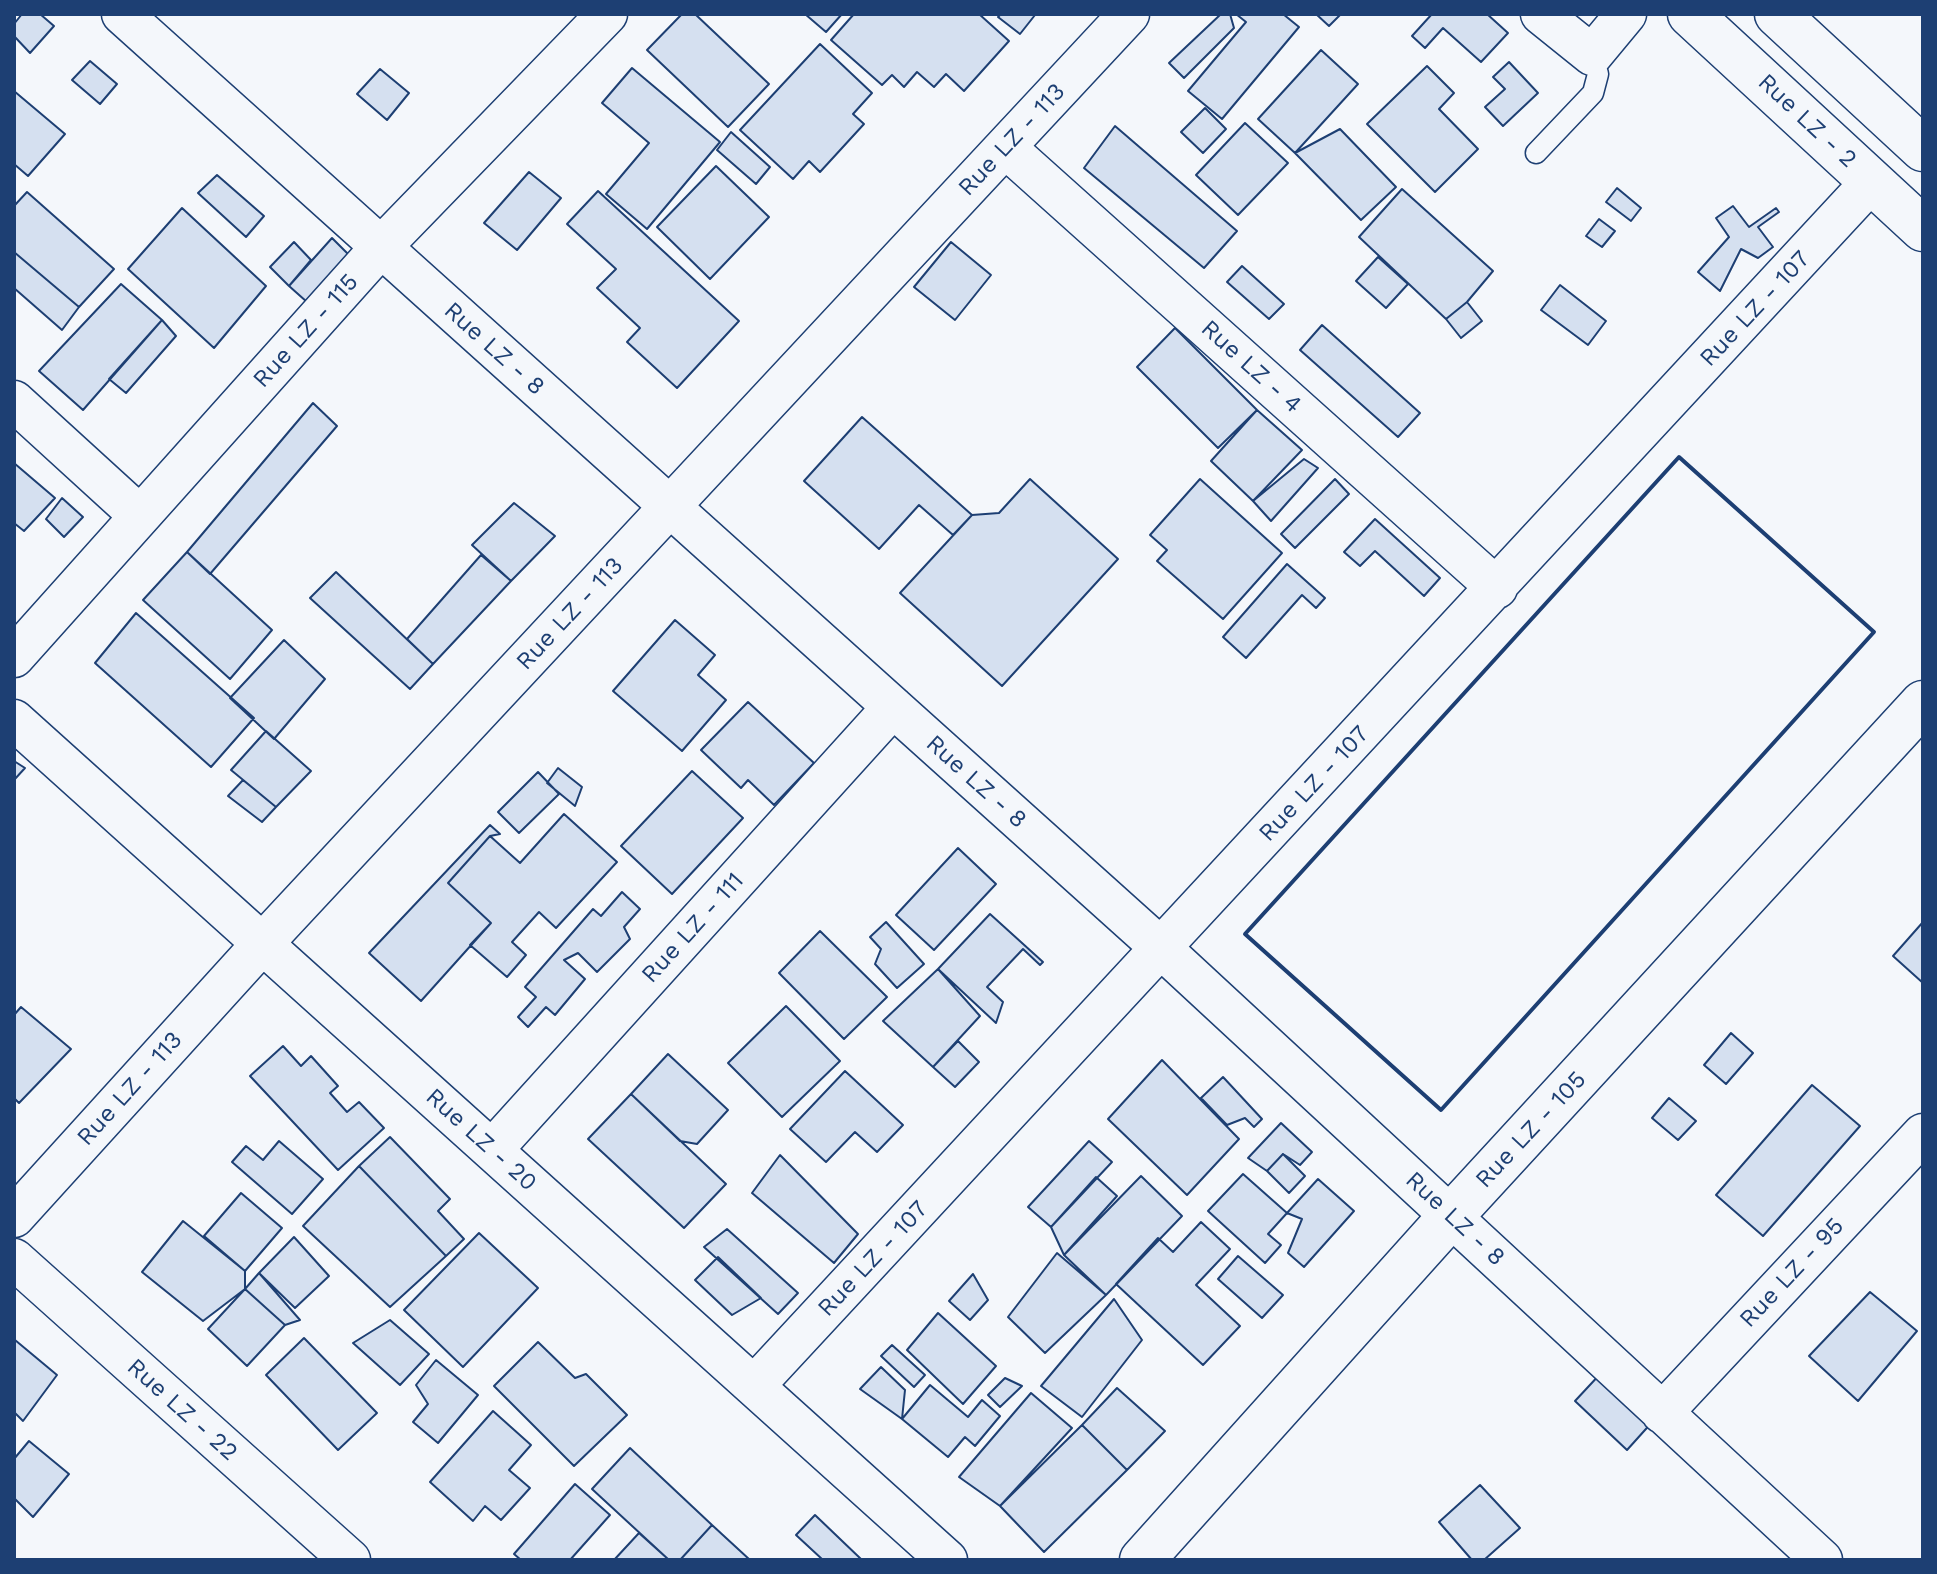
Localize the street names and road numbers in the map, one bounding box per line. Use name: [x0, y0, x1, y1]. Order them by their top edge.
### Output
street label: Rue LZ - 2: [1752, 68, 1862, 174]
street label: Rue LZ - 113: [953, 78, 1071, 202]
street label: Rue LZ - 107: [1694, 245, 1816, 373]
street label: Rue LZ - 115: [247, 268, 365, 394]
street label: Rue LZ - 8: [438, 296, 550, 402]
street label: Rue LZ - 4: [1195, 314, 1307, 420]
street label: Rue LZ - 113: [511, 552, 629, 676]
street label: Rue LZ - 107: [1253, 720, 1375, 848]
street label: Rue LZ - 8: [920, 729, 1032, 835]
street label: Rue LZ - 111: [636, 867, 750, 989]
street label: Rue LZ - 113: [71, 1026, 189, 1152]
street label: Rue LZ - 105: [1470, 1066, 1592, 1194]
street label: Rue LZ - 20: [420, 1083, 542, 1197]
street label: Rue LZ - 8: [1399, 1166, 1511, 1272]
street label: Rue LZ - 107: [812, 1195, 934, 1323]
street label: Rue LZ - 95: [1734, 1212, 1850, 1334]
street label: Rue LZ - 22: [121, 1353, 243, 1467]

